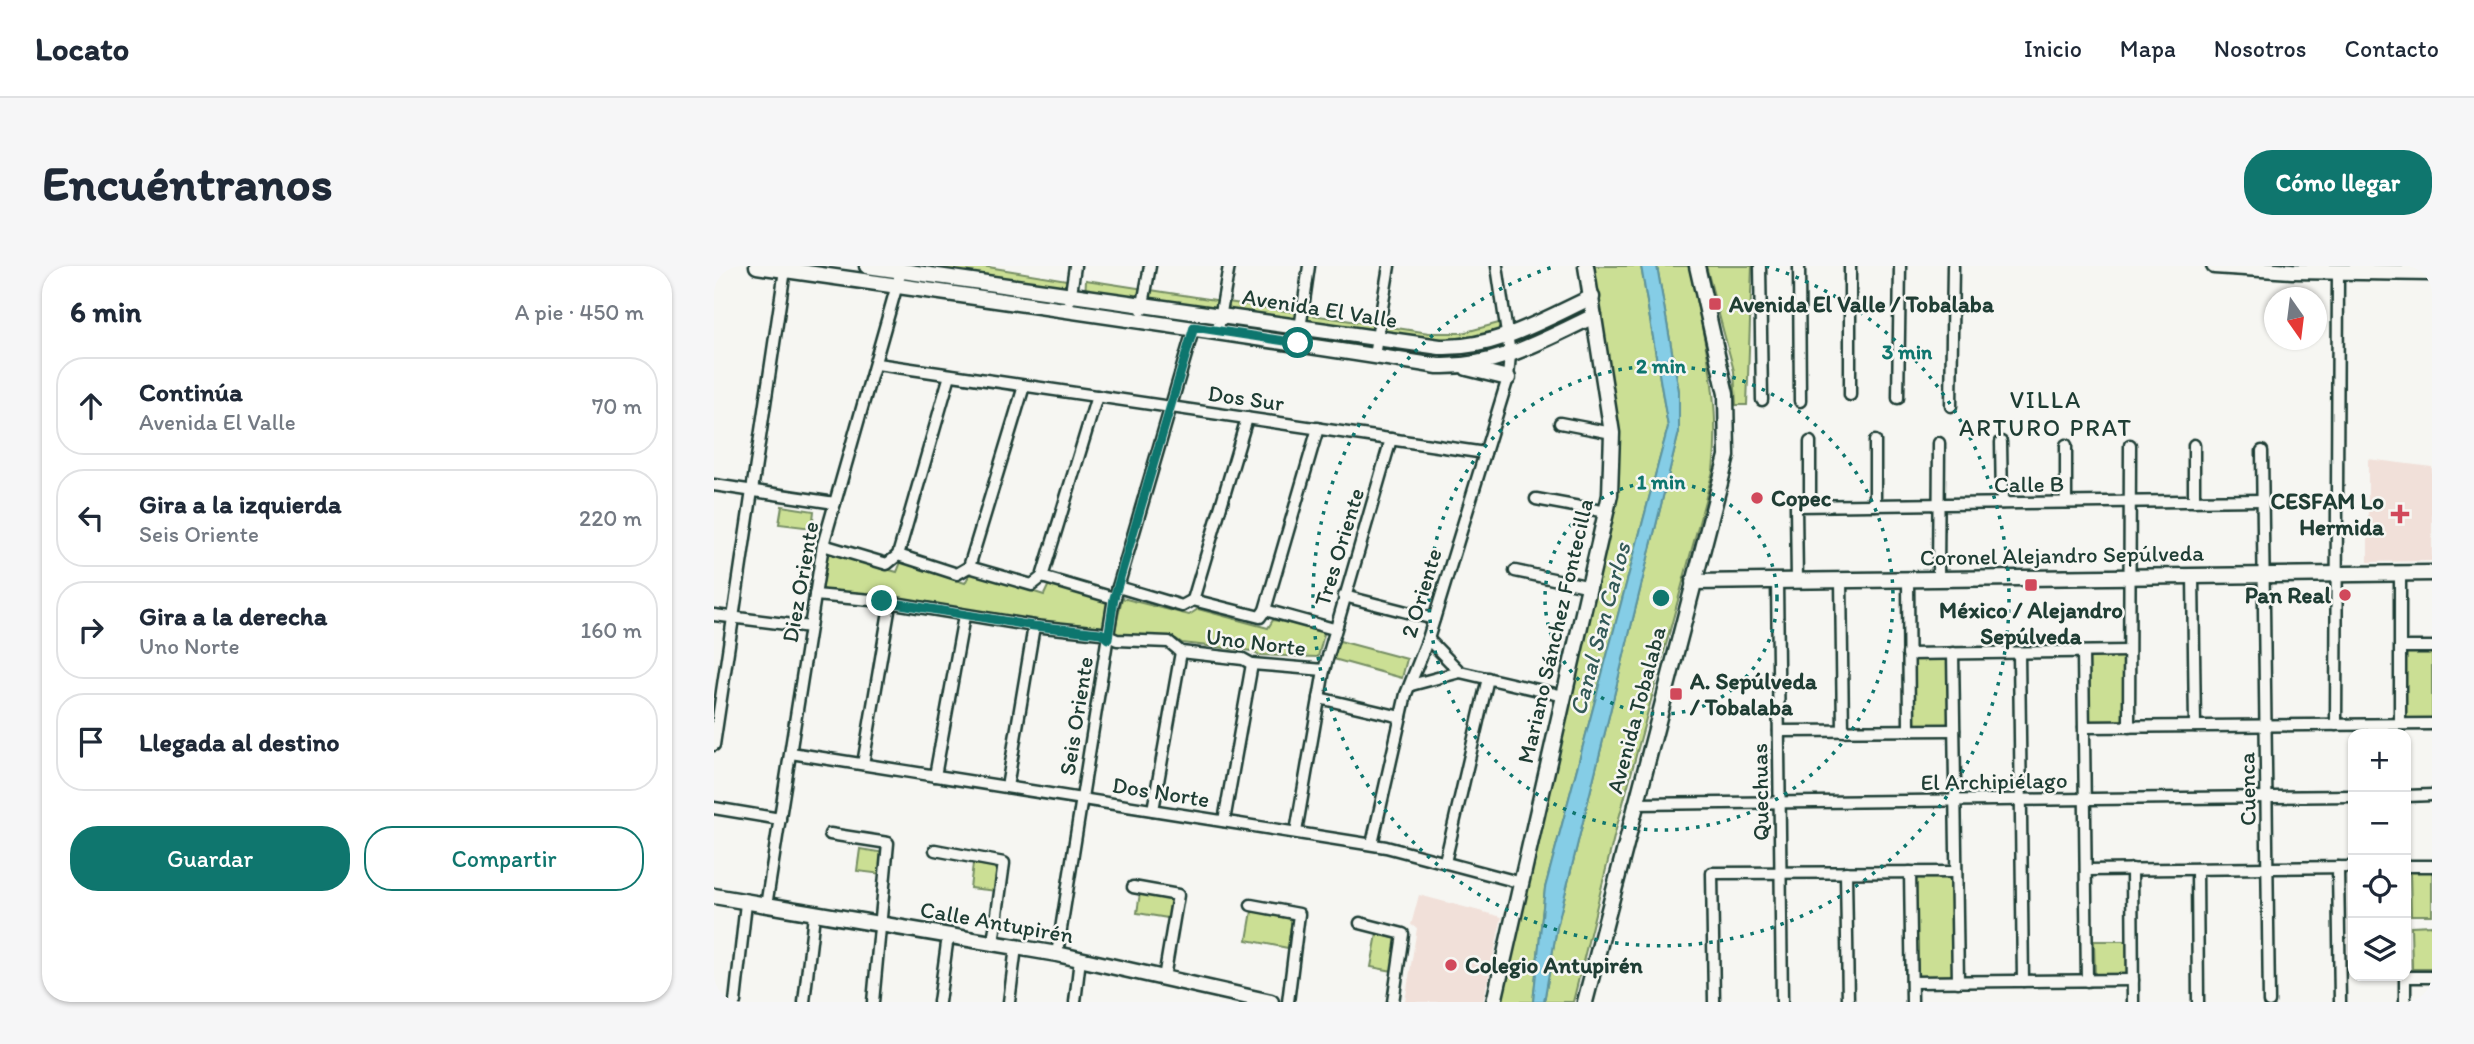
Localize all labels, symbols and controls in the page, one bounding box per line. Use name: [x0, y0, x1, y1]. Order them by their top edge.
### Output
text: Locato: [35, 29, 129, 68]
text: Inicio: [2024, 34, 2082, 63]
text: Mapa: [2120, 34, 2176, 63]
text: Nosotros: [2214, 34, 2306, 63]
text: Contacto: [2344, 34, 2439, 63]
button: Cómo llegar: [2244, 150, 2432, 215]
text: Encuéntranos: [42, 153, 333, 212]
street label: Avenida El Valle: [1240, 282, 1400, 334]
north arrow: [2264, 287, 2327, 350]
place label: Avenida El Valle / Tobalaba: [1728, 290, 1995, 318]
text: 6 min: [70, 293, 142, 330]
marker: Avenida El Valle / Tobalaba: [1707, 296, 1723, 312]
text: A pie · 450 m: [515, 298, 644, 326]
route start: [1282, 327, 1313, 358]
text: 3 min: [1882, 339, 1933, 364]
text: 2 min: [1636, 353, 1687, 378]
text: Continúa: [139, 376, 243, 408]
street label: Dos Sur: [1206, 379, 1286, 417]
district label: VILLA ARTURO PRAT: [1959, 385, 2133, 442]
icon: ahead: [72, 387, 110, 425]
text: 70 m: [592, 392, 642, 420]
text: Avenida El Valle: [139, 408, 296, 436]
text: 1 min: [1637, 469, 1686, 494]
street label: Calle B: [1994, 469, 2064, 499]
place label: Copec: [1771, 484, 1832, 512]
street label: Tres Oriente: [1308, 485, 1370, 609]
place label: CESFAM Lo Hermida: [2271, 487, 2385, 541]
text: Gira a la izquierda: [139, 488, 342, 520]
marker: Copec: [1749, 490, 1765, 506]
street label: Mariano Sánchez Fontecilla: [1511, 496, 1599, 766]
icon: left: [72, 499, 110, 537]
text: 220 m: [579, 504, 642, 532]
marker: CESFAM Lo Hermida: [2390, 504, 2410, 524]
street label: Diez Oriente: [776, 519, 824, 645]
text: Seis Oriente: [139, 520, 259, 548]
water label: Canal San Carlos: [1563, 538, 1637, 718]
street label: Coronel Alejandro Sepúlveda: [1920, 539, 2204, 571]
street label: 2 Oriente: [1394, 545, 1448, 641]
marker: México / Alejandro Sepúlveda: [2023, 577, 2039, 593]
place label: Pan Real: [2245, 581, 2331, 609]
route end: [866, 585, 897, 616]
centre of rings: [1649, 586, 1673, 610]
marker: Pan Real: [2337, 587, 2353, 603]
place label: México / Alejandro Sepúlveda: [1939, 596, 2123, 650]
text: Gira a la derecha: [139, 600, 327, 632]
icon: right: [72, 611, 110, 649]
text: 160 m: [580, 616, 642, 644]
street label: Uno Norte: [1204, 622, 1308, 662]
street label: Avenida Tobalaba: [1600, 623, 1672, 797]
text: Uno Norte: [139, 632, 240, 660]
street label: Seis Oriente: [1053, 655, 1099, 777]
place label: A. Sepúlveda / Tobalaba: [1689, 667, 1818, 721]
marker: A. Sepúlveda / Tobalaba: [1668, 686, 1684, 702]
icon: arrive: [72, 723, 110, 761]
text: Llegada al destino: [139, 726, 340, 758]
map controls: [2348, 729, 2411, 981]
button: +: [2348, 729, 2411, 792]
street label: Quechuas: [1745, 743, 1775, 841]
street label: Cuenca: [2232, 752, 2262, 826]
street label: El Archipiélago: [1920, 766, 2068, 796]
street label: Dos Norte: [1110, 771, 1212, 813]
button: −: [2348, 792, 2411, 855]
button: Guardar: [70, 826, 350, 891]
button: Compartir: [364, 826, 644, 891]
button: locate: [2348, 855, 2411, 918]
street label: Calle Antupirén: [918, 895, 1076, 949]
button: layers: [2348, 918, 2411, 981]
place label: Colegio Antupirén: [1465, 951, 1644, 979]
marker: Colegio Antupirén: [1443, 957, 1459, 973]

